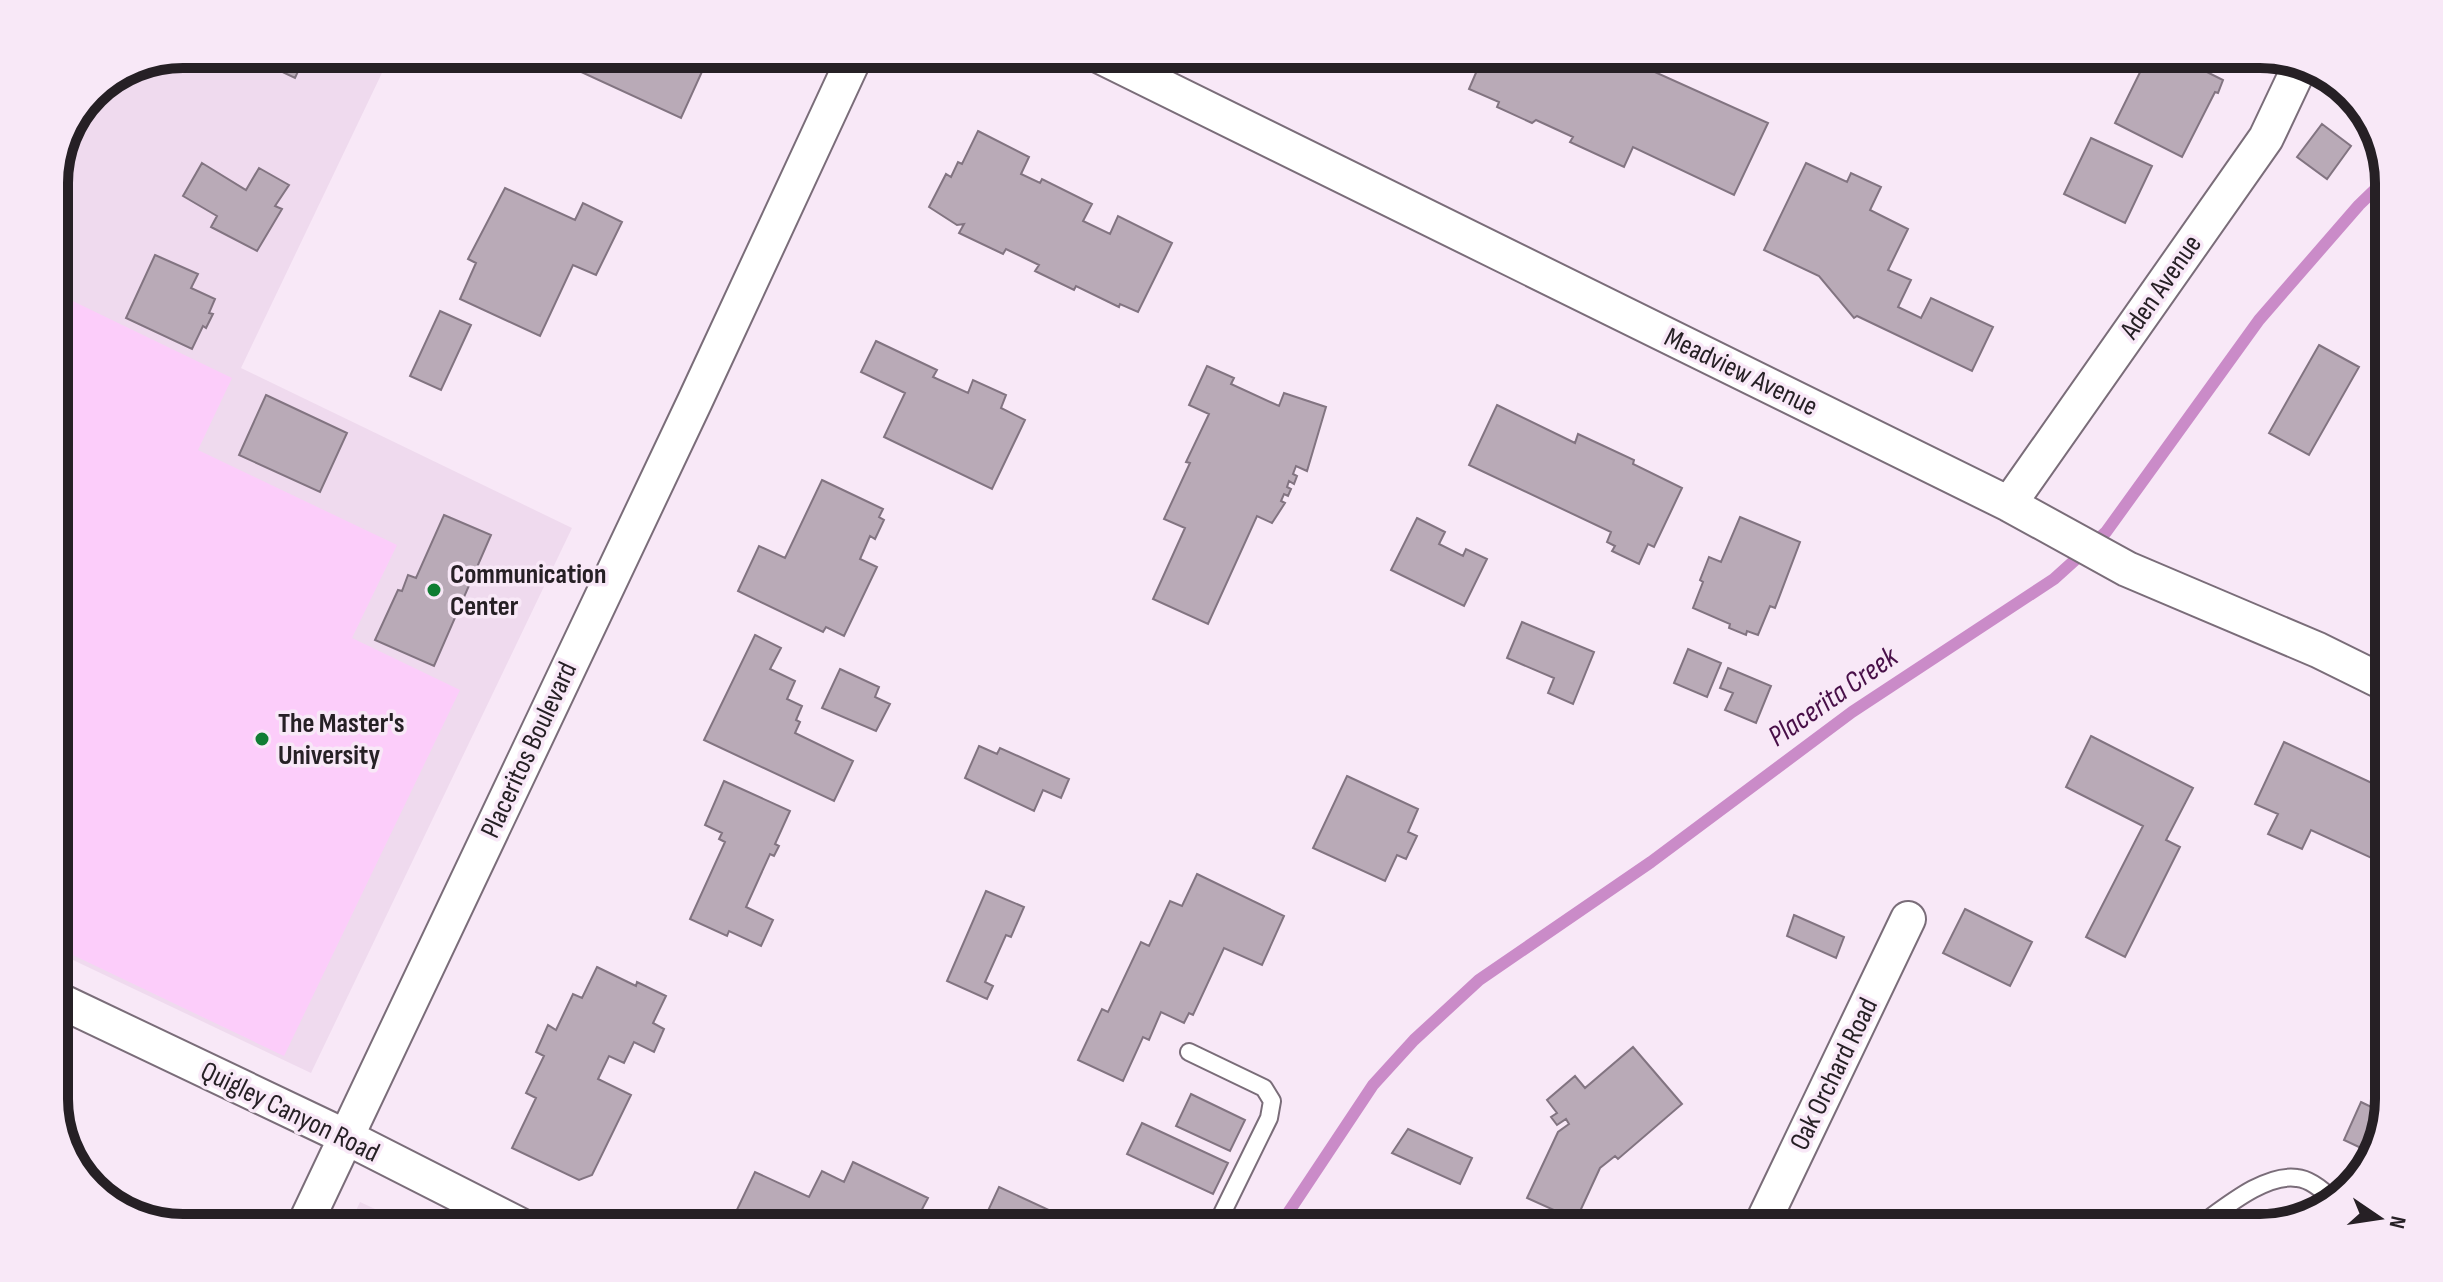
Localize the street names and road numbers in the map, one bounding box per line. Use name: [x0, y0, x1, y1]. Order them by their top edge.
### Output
street label: Aden Avenue: [2113, 229, 2209, 346]
street label: Meadview Avenue: [1659, 321, 1823, 423]
street label: Placeritos Boulevard: [474, 657, 584, 843]
street label: Oak Orchard Road: [1783, 993, 1885, 1155]
street label: Quigley Canyon Road: [195, 1055, 385, 1169]

